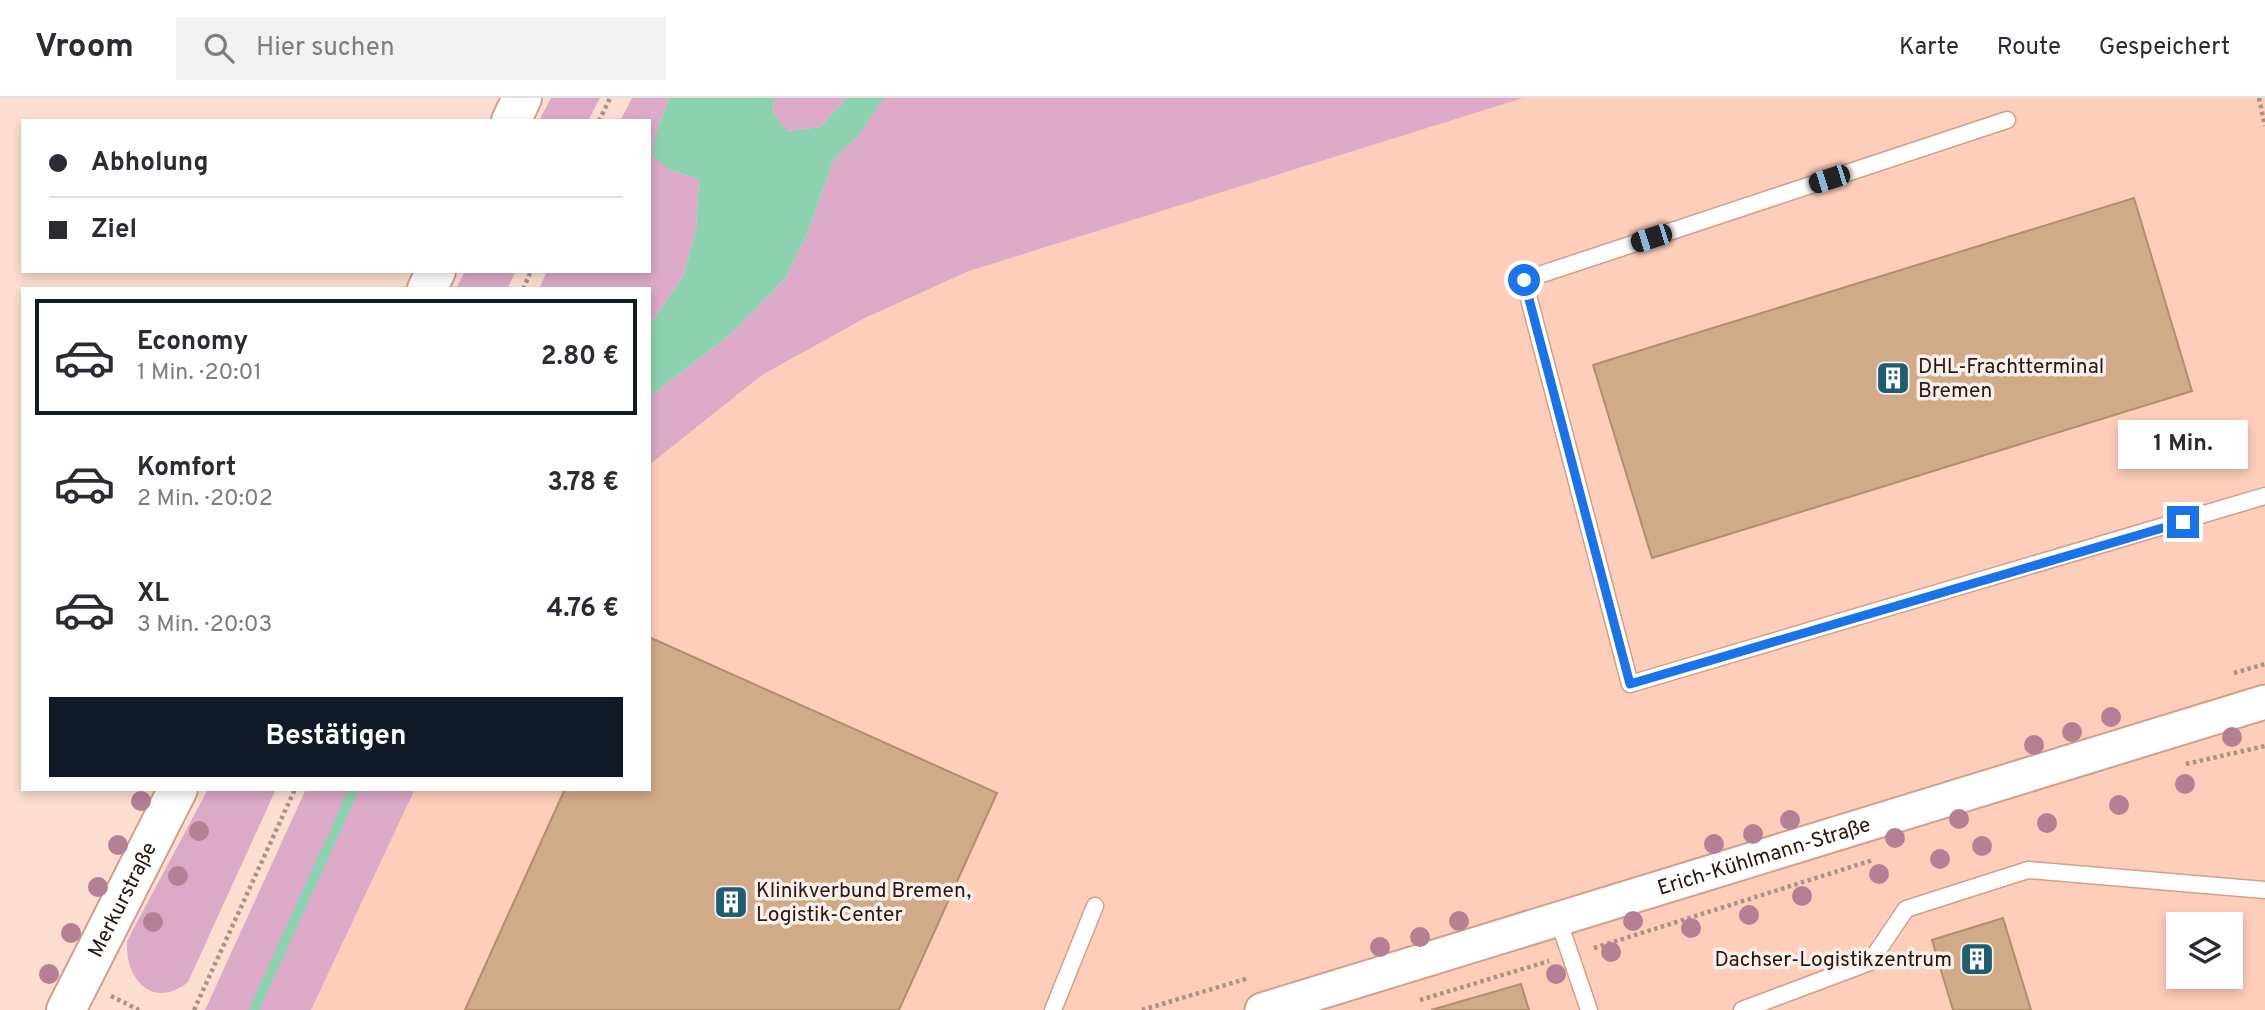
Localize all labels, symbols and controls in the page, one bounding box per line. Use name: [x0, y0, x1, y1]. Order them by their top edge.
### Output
search box: [176, 17, 666, 80]
text: Vroom: [35, 27, 134, 69]
icon: search: [200, 29, 238, 67]
text: Hier suchen: [256, 32, 395, 65]
text: Karte: [1899, 33, 1959, 63]
text: Route: [1997, 33, 2061, 63]
text: Gespeichert: [2099, 33, 2230, 63]
text: Abholung: [91, 147, 208, 180]
car: [1806, 163, 1853, 195]
text: Ziel: [91, 214, 137, 247]
car: [1628, 222, 1675, 254]
route start: [1508, 264, 1540, 296]
icon: car: [53, 326, 116, 389]
text: Economy: [137, 326, 248, 359]
text: 2.80 €: [541, 341, 619, 374]
place label: DHL-Frachtterminal Bremen: [1918, 354, 2104, 405]
text: 1 Min. · 20:01: [137, 359, 262, 388]
building icon: DHL-Frachtterminal Bremen: [1874, 359, 1912, 397]
callout: 1 Min.: [2118, 420, 2248, 470]
text: 1 Min.: [2153, 430, 2213, 459]
icon: car: [53, 452, 116, 515]
text: Komfort: [137, 452, 236, 485]
text: 3.78 €: [547, 467, 619, 500]
text: 2 Min. · 20:02: [137, 485, 273, 514]
route end: [2167, 506, 2199, 538]
icon: car: [53, 578, 116, 641]
text: XL: [137, 578, 169, 611]
text: 4.76 €: [547, 593, 619, 626]
text: 3 Min. · 20:03: [137, 611, 272, 640]
button: Bestätigen: [49, 697, 623, 777]
street label: Erich-Kühlmann-Straße: [1654, 812, 1874, 903]
street label: Merkurstraße: [83, 838, 164, 962]
place label: Klinikverbund Bremen, Logistik-Center: [756, 878, 971, 929]
building icon: Klinikverbund Bremen, Logistik-Center: [712, 883, 750, 921]
map controls: [2166, 912, 2243, 989]
button: layers: [2166, 912, 2243, 989]
building icon: Dachser-Logistikzentrum: [1958, 940, 1996, 978]
place label: Dachser-Logistikzentrum: [1715, 947, 1952, 974]

